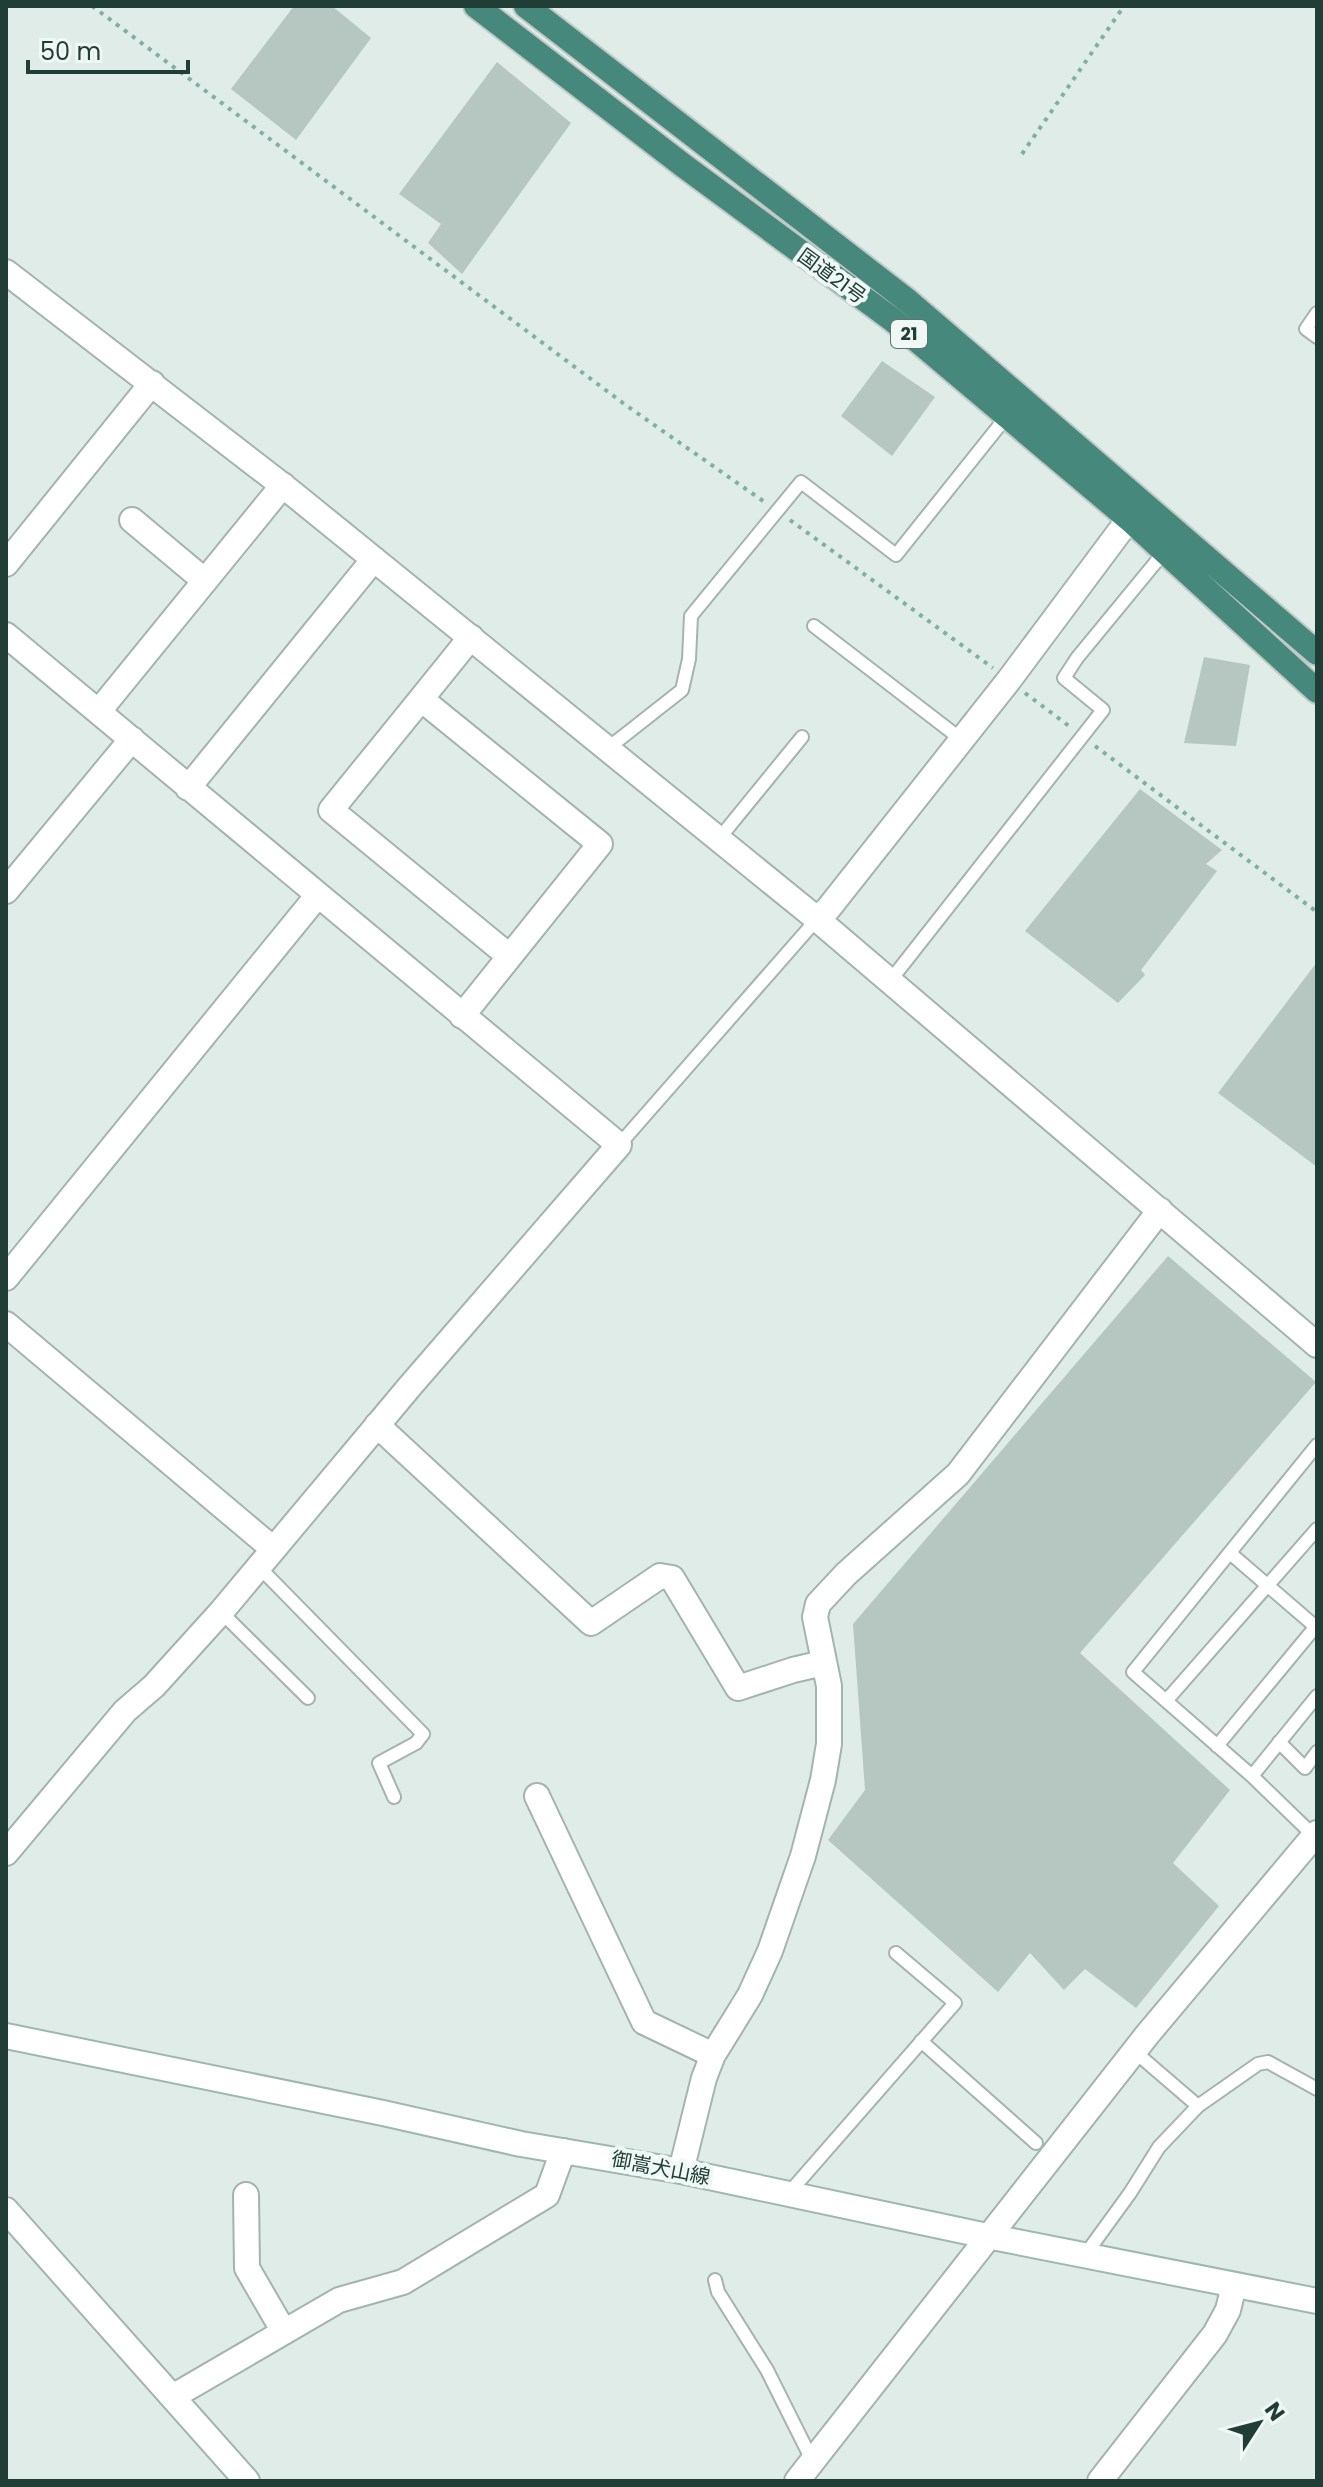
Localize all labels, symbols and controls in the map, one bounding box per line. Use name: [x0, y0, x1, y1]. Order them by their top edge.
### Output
scale bar: [28, 24, 188, 74]
text: 50 m: [40, 35, 101, 68]
street label: 国道21号: [792, 242, 872, 310]
road number: 21: [891, 320, 927, 348]
street label: 御嵩犬山線: [609, 2145, 713, 2191]
north arrow: [1219, 2383, 1299, 2463]
text: N: [1257, 2396, 1292, 2427]

